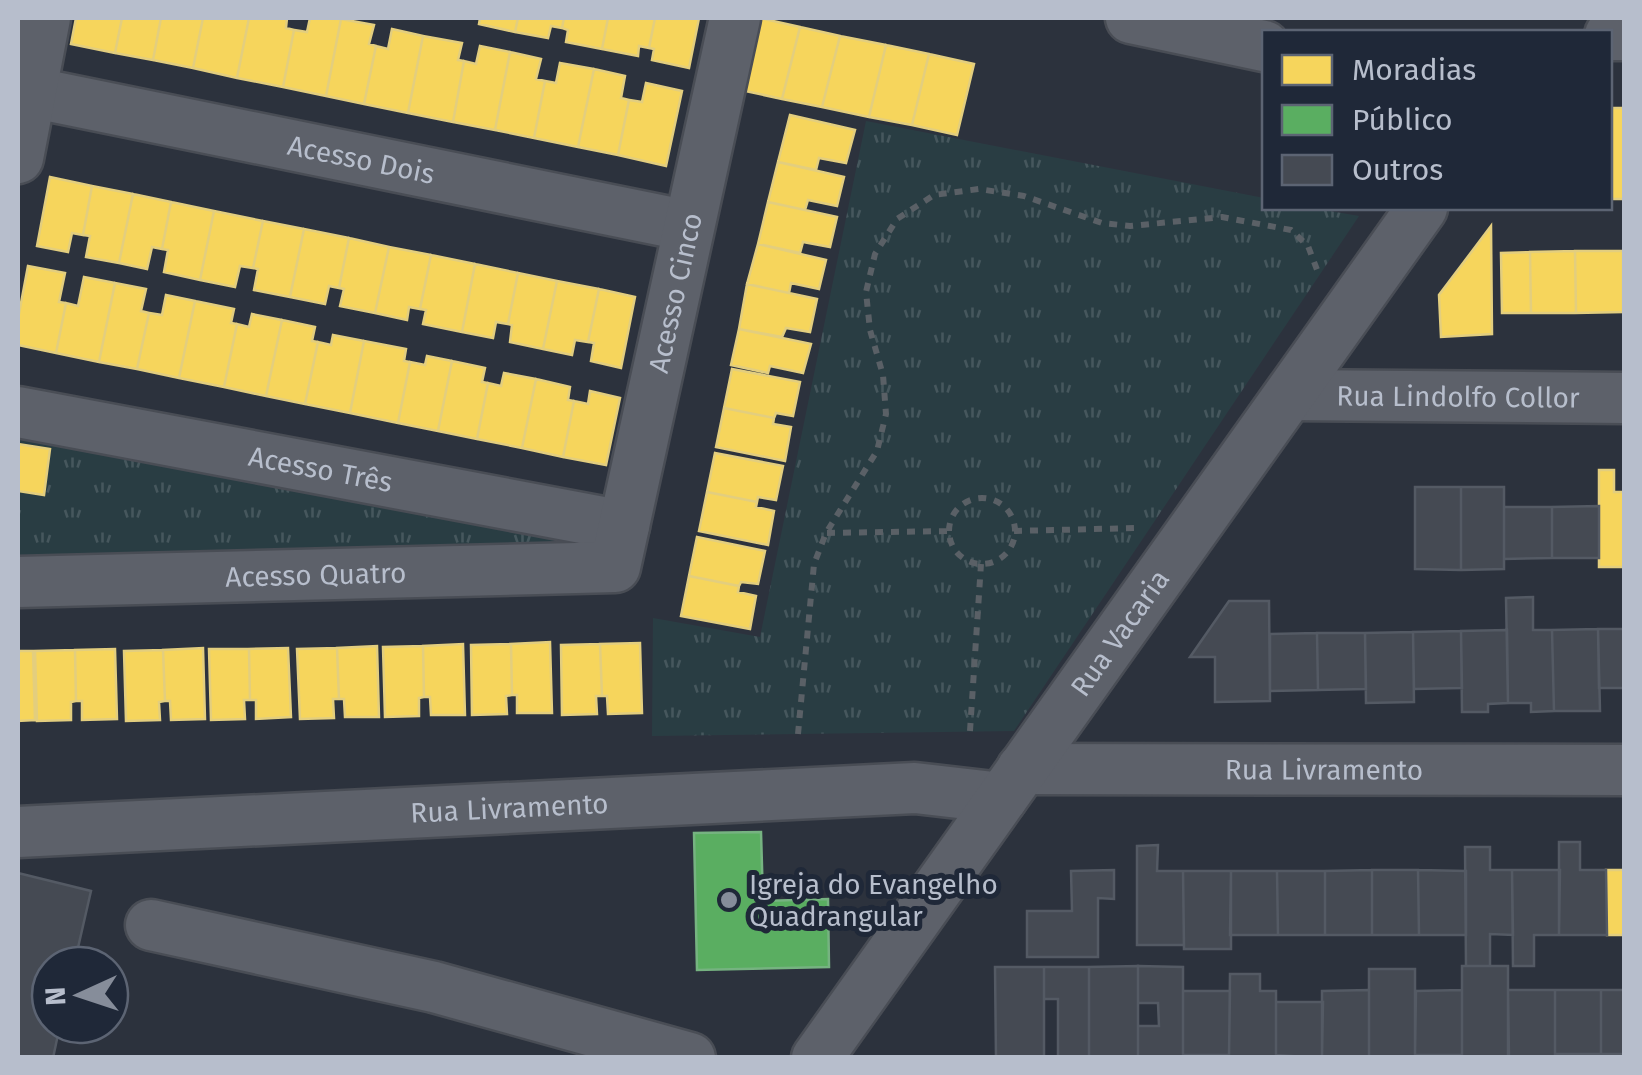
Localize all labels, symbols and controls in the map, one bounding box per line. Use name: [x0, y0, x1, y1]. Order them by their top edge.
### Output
legend: [1262, 30, 1612, 210]
text: Moradias: [1352, 52, 1476, 88]
text: Público: [1352, 102, 1452, 138]
street label: Acesso Dois: [285, 128, 438, 190]
text: Outros: [1352, 152, 1443, 188]
street label: Acesso Cinco: [641, 210, 708, 376]
street label: Rua Lindolfo Collor: [1336, 379, 1580, 414]
street label: Acesso Três: [246, 439, 395, 499]
street label: Acesso Quatro: [225, 556, 407, 593]
street label: Rua Vacaria: [1063, 563, 1176, 703]
street label: Rua Livramento: [1225, 753, 1423, 786]
street label: Rua Livramento: [410, 787, 609, 829]
place label: Igreja do Evangelho Quadrangular: [749, 868, 998, 933]
marker: Igreja do Evangelho Quadrangular: [718, 889, 740, 911]
north arrow: [30, 945, 130, 1045]
text: N: [39, 986, 72, 1006]

